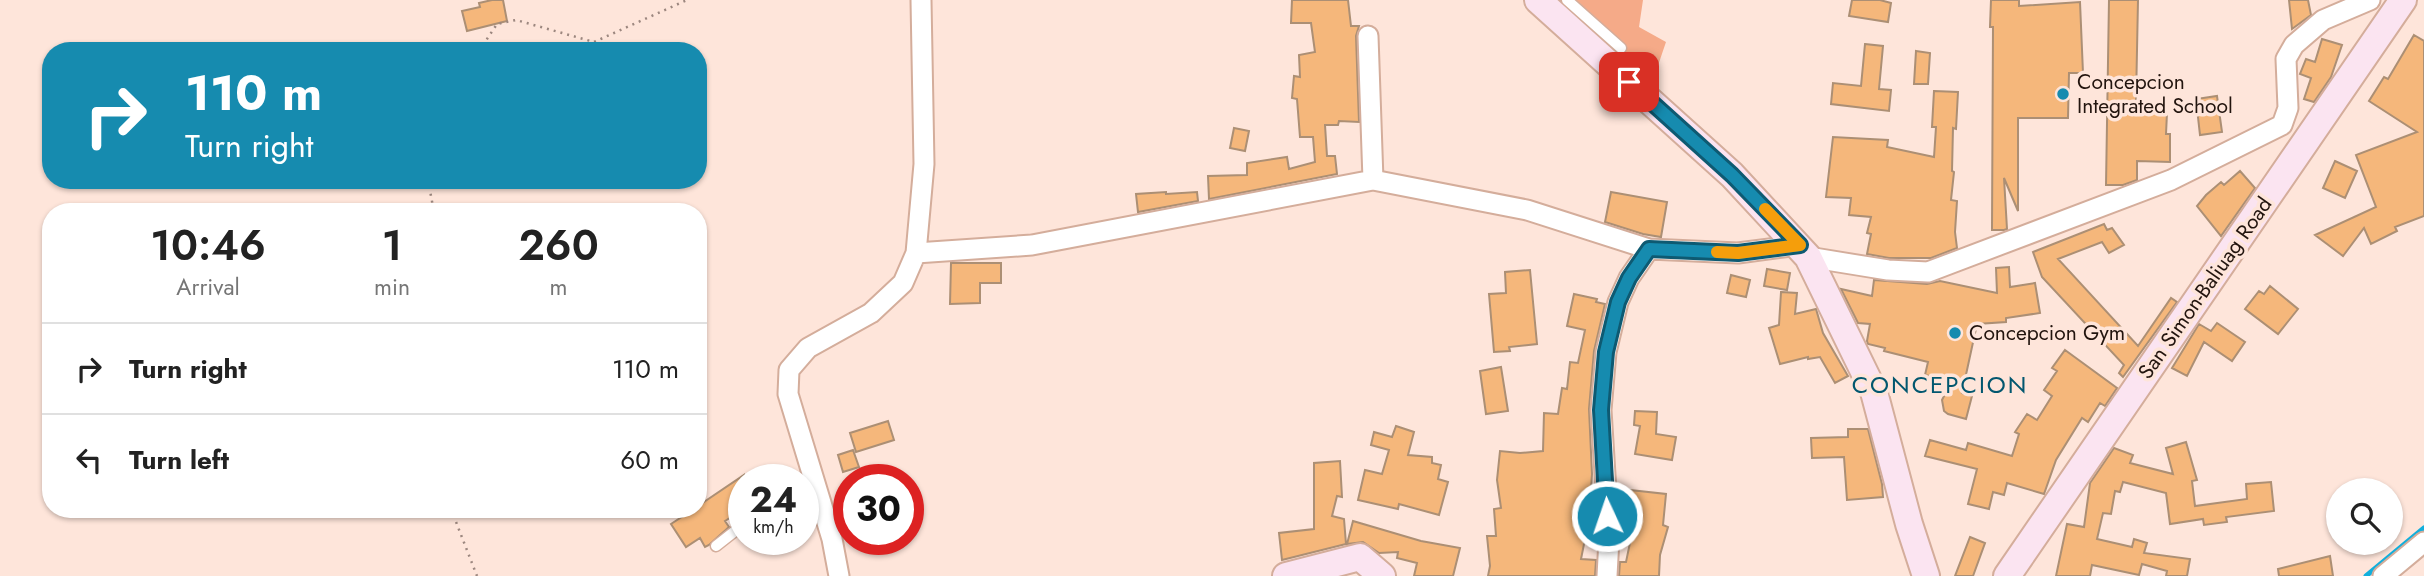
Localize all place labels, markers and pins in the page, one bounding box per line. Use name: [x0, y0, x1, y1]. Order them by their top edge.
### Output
pin: [1599, 52, 1659, 112]
place label: Concepcion Integrated School: [2077, 67, 2233, 121]
marker: Concepcion Integrated School: [2055, 86, 2071, 102]
place label: Concepcion Gym: [1969, 318, 2125, 348]
marker: Concepcion Gym: [1947, 325, 1963, 341]

